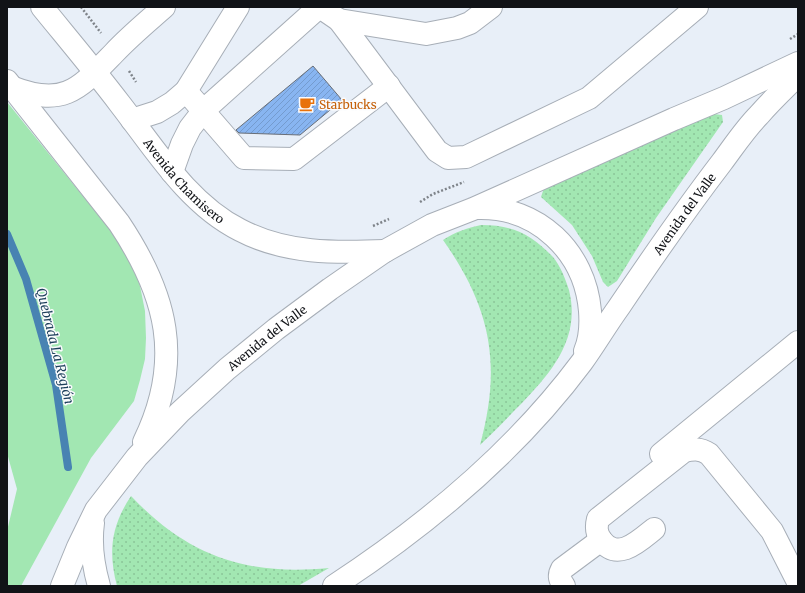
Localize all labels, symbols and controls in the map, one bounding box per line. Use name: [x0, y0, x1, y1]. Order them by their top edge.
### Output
cafe icon: Starbucks: [298, 95, 316, 113]
place label: Starbucks: [319, 97, 377, 112]
street label: Avenida Chamisero: [140, 135, 228, 226]
street label: Avenida del Valle: [649, 170, 719, 258]
water label: Quebrada La Región: [32, 286, 78, 406]
street label: Avenida del Valle: [223, 302, 309, 374]

